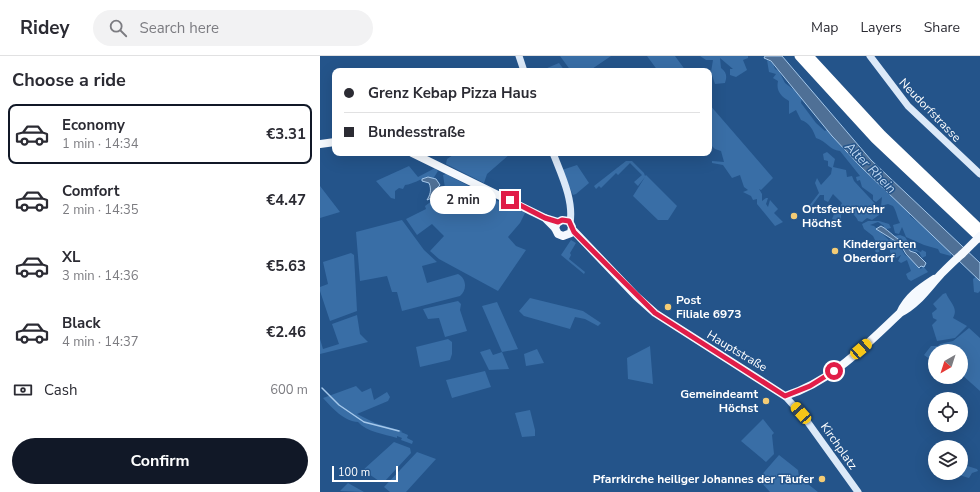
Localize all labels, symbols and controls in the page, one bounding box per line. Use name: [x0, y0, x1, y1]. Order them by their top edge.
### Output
search box: [93, 10, 373, 46]
text: Ridey: [20, 15, 69, 41]
icon: search: [107, 17, 129, 39]
text: Search here: [139, 18, 219, 38]
text: Map: [811, 18, 838, 37]
text: Layers: [860, 18, 902, 37]
text: Share: [924, 18, 960, 37]
text: Choose a ride: [12, 68, 126, 92]
street label: Neudorfstrasse: [896, 75, 964, 145]
text: Grenz Kebap Pizza Haus: [368, 83, 537, 103]
text: Economy: [62, 115, 125, 135]
icon: car: [14, 116, 50, 152]
text: Bundesstraße: [368, 122, 465, 142]
text: €3.31: [266, 124, 306, 144]
text: 1 min · 14:34: [62, 135, 138, 153]
water label: Alter Rhein: [840, 137, 900, 197]
text: Comfort: [62, 181, 119, 201]
icon: car: [14, 182, 50, 218]
callout: 2 min: [430, 186, 496, 214]
text: €4.47: [266, 190, 306, 210]
text: 2 min: [446, 191, 480, 209]
route end: [501, 191, 519, 209]
text: 2 min · 14:35: [62, 201, 138, 219]
place label: Ortsfeuerwehr Höchst: [802, 201, 885, 231]
marker: Ortsfeuerwehr Höchst: [789, 211, 799, 221]
place label: Kindergarten Oberdorf: [843, 236, 916, 266]
marker: Kindergarten Oberdorf: [830, 246, 840, 256]
text: XL: [62, 247, 81, 267]
icon: car: [14, 248, 50, 284]
text: €5.63: [266, 256, 306, 276]
text: 3 min · 14:36: [62, 267, 138, 285]
place label: Post Filiale 6973: [676, 292, 742, 322]
marker: Post Filiale 6973: [663, 302, 673, 312]
text: Black: [62, 313, 100, 333]
icon: car: [14, 314, 50, 350]
text: €2.46: [266, 322, 306, 342]
street label: Hauptstraße: [704, 327, 770, 375]
text: 4 min · 14:37: [62, 333, 138, 351]
car: [848, 337, 874, 361]
north arrow: [928, 344, 968, 384]
map controls: [928, 344, 968, 480]
route start: [825, 362, 843, 380]
icon: cash: [12, 379, 34, 401]
text: Cash: [44, 380, 78, 400]
text: 600 m: [270, 381, 308, 399]
place label: Gemeindeamt Höchst: [680, 386, 758, 416]
button: locate: [928, 392, 968, 432]
marker: Gemeindeamt Höchst: [761, 396, 771, 406]
car: [789, 400, 813, 426]
street label: Kirchplatz: [817, 419, 861, 473]
button: Confirm: [12, 438, 308, 484]
button: layers: [928, 440, 968, 480]
scale bar: [332, 464, 398, 483]
text: 100 m: [338, 465, 370, 480]
place label: Pfarrkirche heiliger Johannes der Täufer: [593, 471, 814, 487]
marker: Pfarrkirche heiliger Johannes der Täufer: [817, 474, 827, 484]

